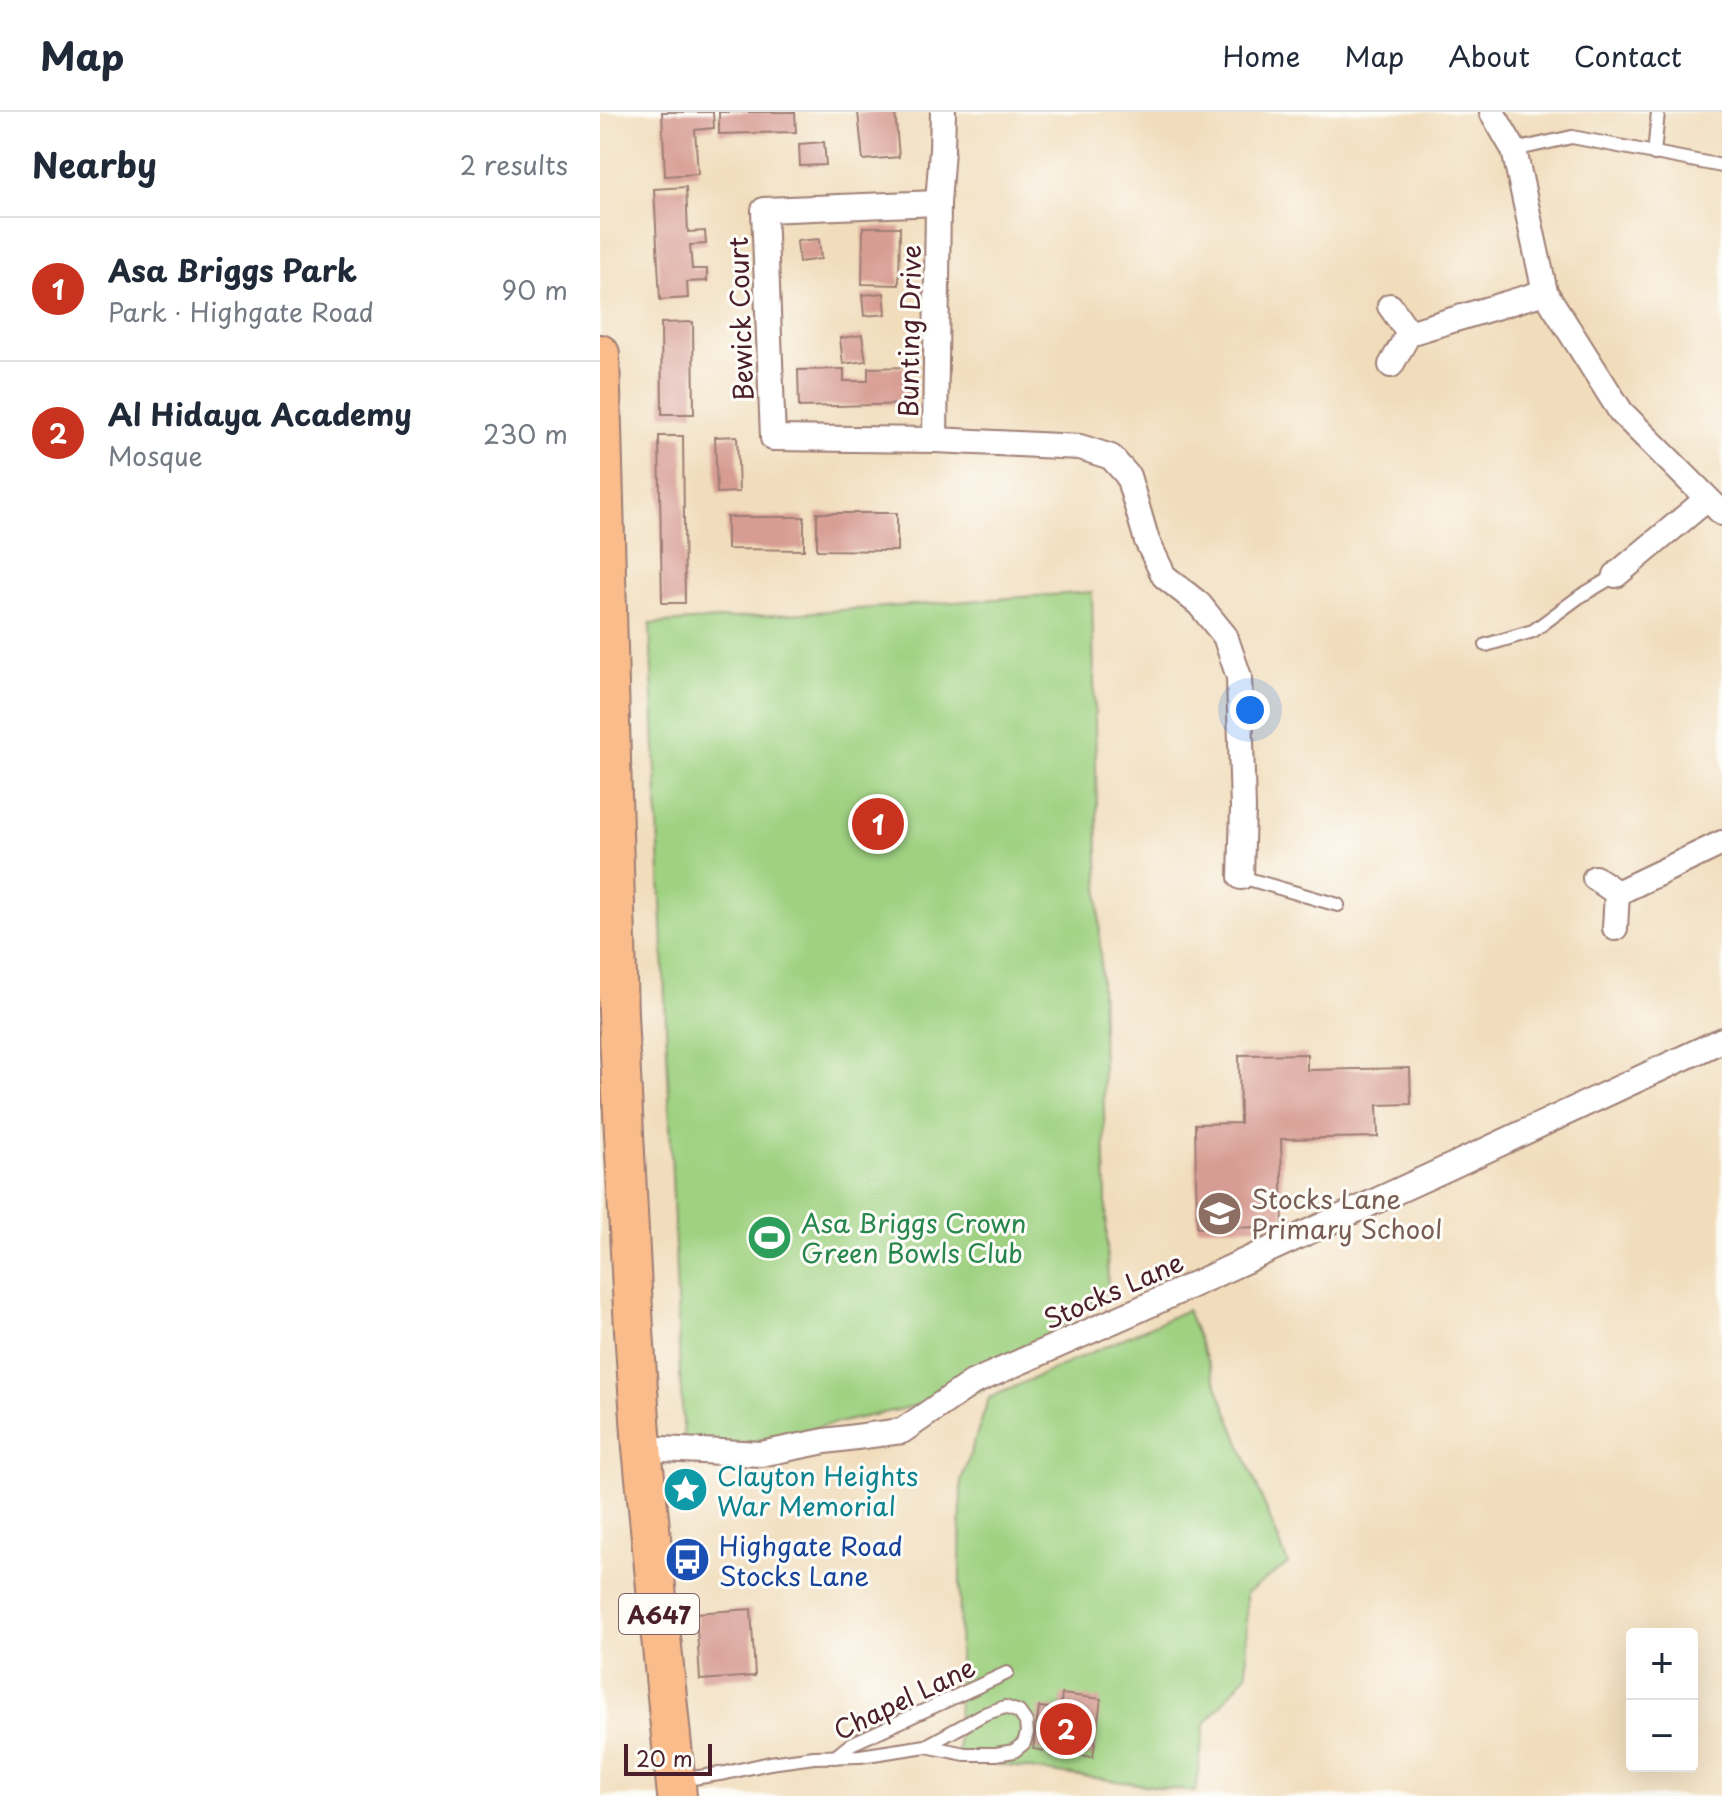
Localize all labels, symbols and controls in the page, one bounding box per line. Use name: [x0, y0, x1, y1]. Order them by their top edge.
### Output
text: Map: [40, 27, 124, 84]
text: Home: [1222, 34, 1300, 77]
text: Map: [1344, 34, 1404, 77]
text: About: [1448, 34, 1530, 77]
text: Contact: [1574, 34, 1682, 77]
text: Nearby: [32, 138, 157, 190]
text: 2 results: [460, 145, 568, 184]
street label: Bewick Court: [718, 236, 762, 402]
street label: Bunting Drive: [888, 244, 930, 418]
text: Asa Briggs Park: [108, 247, 357, 292]
text: 1: [52, 270, 64, 309]
text: 90 m: [501, 270, 568, 309]
text: Park · Highgate Road: [108, 292, 374, 331]
text: Al Hidaya Academy: [108, 391, 412, 436]
text: 2: [49, 414, 67, 453]
text: 230 m: [483, 414, 568, 453]
text: Mosque: [108, 436, 203, 475]
your location: [1230, 690, 1270, 730]
pin: 1: [852, 794, 904, 854]
place label: Stocks Lane Primary School: [1251, 1179, 1442, 1248]
school or university icon: Stocks Lane Primary School: [1196, 1189, 1244, 1237]
place label: Asa Briggs Crown Green Bowls Club: [801, 1203, 1026, 1272]
sports icon: Asa Briggs Crown Green Bowls Club: [746, 1213, 794, 1261]
street label: Stocks Lane: [1037, 1242, 1189, 1338]
place label: Clayton Heights War Memorial: [717, 1456, 918, 1525]
place icon: Clayton Heights War Memorial: [662, 1466, 710, 1514]
place label: Highgate Road Stocks Lane: [719, 1526, 903, 1595]
bus stop icon: Highgate Road Stocks Lane: [664, 1536, 712, 1584]
road number: A647: [619, 1594, 699, 1634]
map controls: [1626, 1628, 1698, 1772]
button: +: [1626, 1628, 1698, 1700]
street label: Chapel Lane: [826, 1647, 982, 1749]
pin: 2: [1040, 1699, 1092, 1759]
button: −: [1626, 1700, 1698, 1772]
scale bar: [624, 1740, 712, 1776]
text: 20 m: [636, 1741, 693, 1774]

